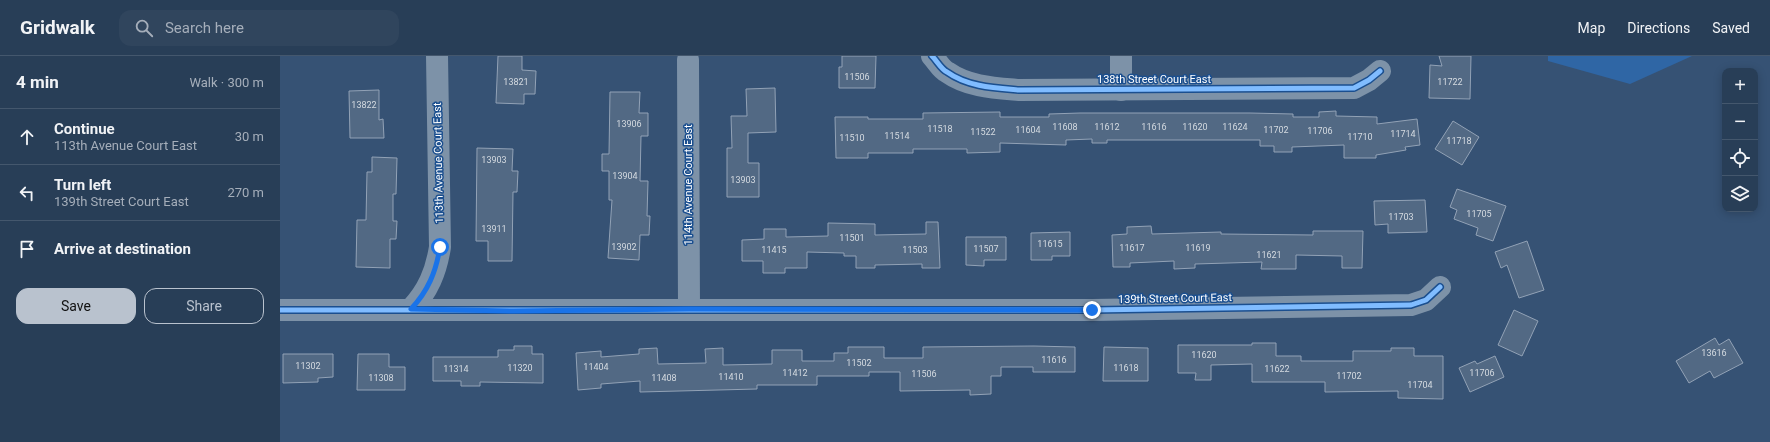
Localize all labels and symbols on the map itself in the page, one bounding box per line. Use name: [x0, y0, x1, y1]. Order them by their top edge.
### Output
house number: 11506: [844, 72, 870, 82]
street label: 138th Street Court East: [1097, 73, 1211, 86]
house number: 13821: [503, 77, 529, 87]
house number: 11722: [1437, 77, 1463, 87]
house number: 13822: [351, 100, 377, 110]
street label: 113th Avenue Court East: [431, 102, 446, 224]
house number: 13906: [616, 119, 642, 129]
house number: 11608: [1052, 122, 1078, 132]
house number: 11612: [1094, 122, 1120, 132]
house number: 11616: [1141, 122, 1167, 132]
house number: 11620: [1182, 122, 1208, 132]
house number: 11624: [1222, 122, 1248, 132]
street label: 114th Avenue Court East: [682, 124, 695, 245]
house number: 11518: [927, 124, 953, 134]
house number: 11604: [1015, 125, 1041, 135]
house number: 11702: [1263, 125, 1289, 135]
house number: 11706: [1307, 126, 1333, 136]
house number: 11522: [970, 127, 996, 137]
house number: 11714: [1390, 129, 1416, 139]
house number: 11514: [884, 131, 910, 141]
house number: 11710: [1347, 132, 1373, 142]
house number: 11510: [839, 133, 865, 143]
house number: 11718: [1446, 136, 1472, 146]
house number: 13903: [481, 155, 507, 165]
house number: 13904: [612, 171, 638, 181]
house number: 13903: [730, 175, 756, 185]
house number: 11705: [1466, 209, 1492, 219]
house number: 11703: [1388, 212, 1414, 222]
house number: 13911: [481, 224, 507, 234]
house number: 11501: [839, 233, 865, 243]
route start: [431, 238, 449, 256]
house number: 11615: [1037, 239, 1063, 249]
house number: 13902: [611, 242, 637, 252]
house number: 11617: [1119, 243, 1145, 253]
house number: 11619: [1185, 243, 1211, 253]
house number: 11507: [973, 244, 999, 254]
house number: 11415: [761, 245, 787, 255]
house number: 11503: [902, 245, 928, 255]
house number: 11621: [1256, 250, 1282, 260]
street label: 139th Street Court East: [1118, 291, 1233, 306]
route end: [1083, 301, 1101, 319]
house number: 13616: [1701, 348, 1727, 358]
house number: 11620: [1191, 350, 1217, 360]
house number: 11616: [1041, 355, 1067, 365]
house number: 11502: [846, 358, 872, 368]
house number: 11302: [295, 361, 321, 371]
house number: 11404: [583, 362, 609, 372]
house number: 11320: [507, 363, 533, 373]
house number: 11618: [1113, 363, 1139, 373]
house number: 11314: [443, 364, 469, 374]
house number: 11622: [1264, 364, 1290, 374]
house number: 11412: [782, 368, 808, 378]
house number: 11706: [1469, 368, 1495, 378]
house number: 11506: [911, 369, 937, 379]
house number: 11702: [1336, 371, 1362, 381]
house number: 11410: [718, 372, 744, 382]
house number: 11308: [368, 373, 394, 383]
house number: 11408: [651, 373, 677, 383]
house number: 11704: [1407, 380, 1433, 390]

